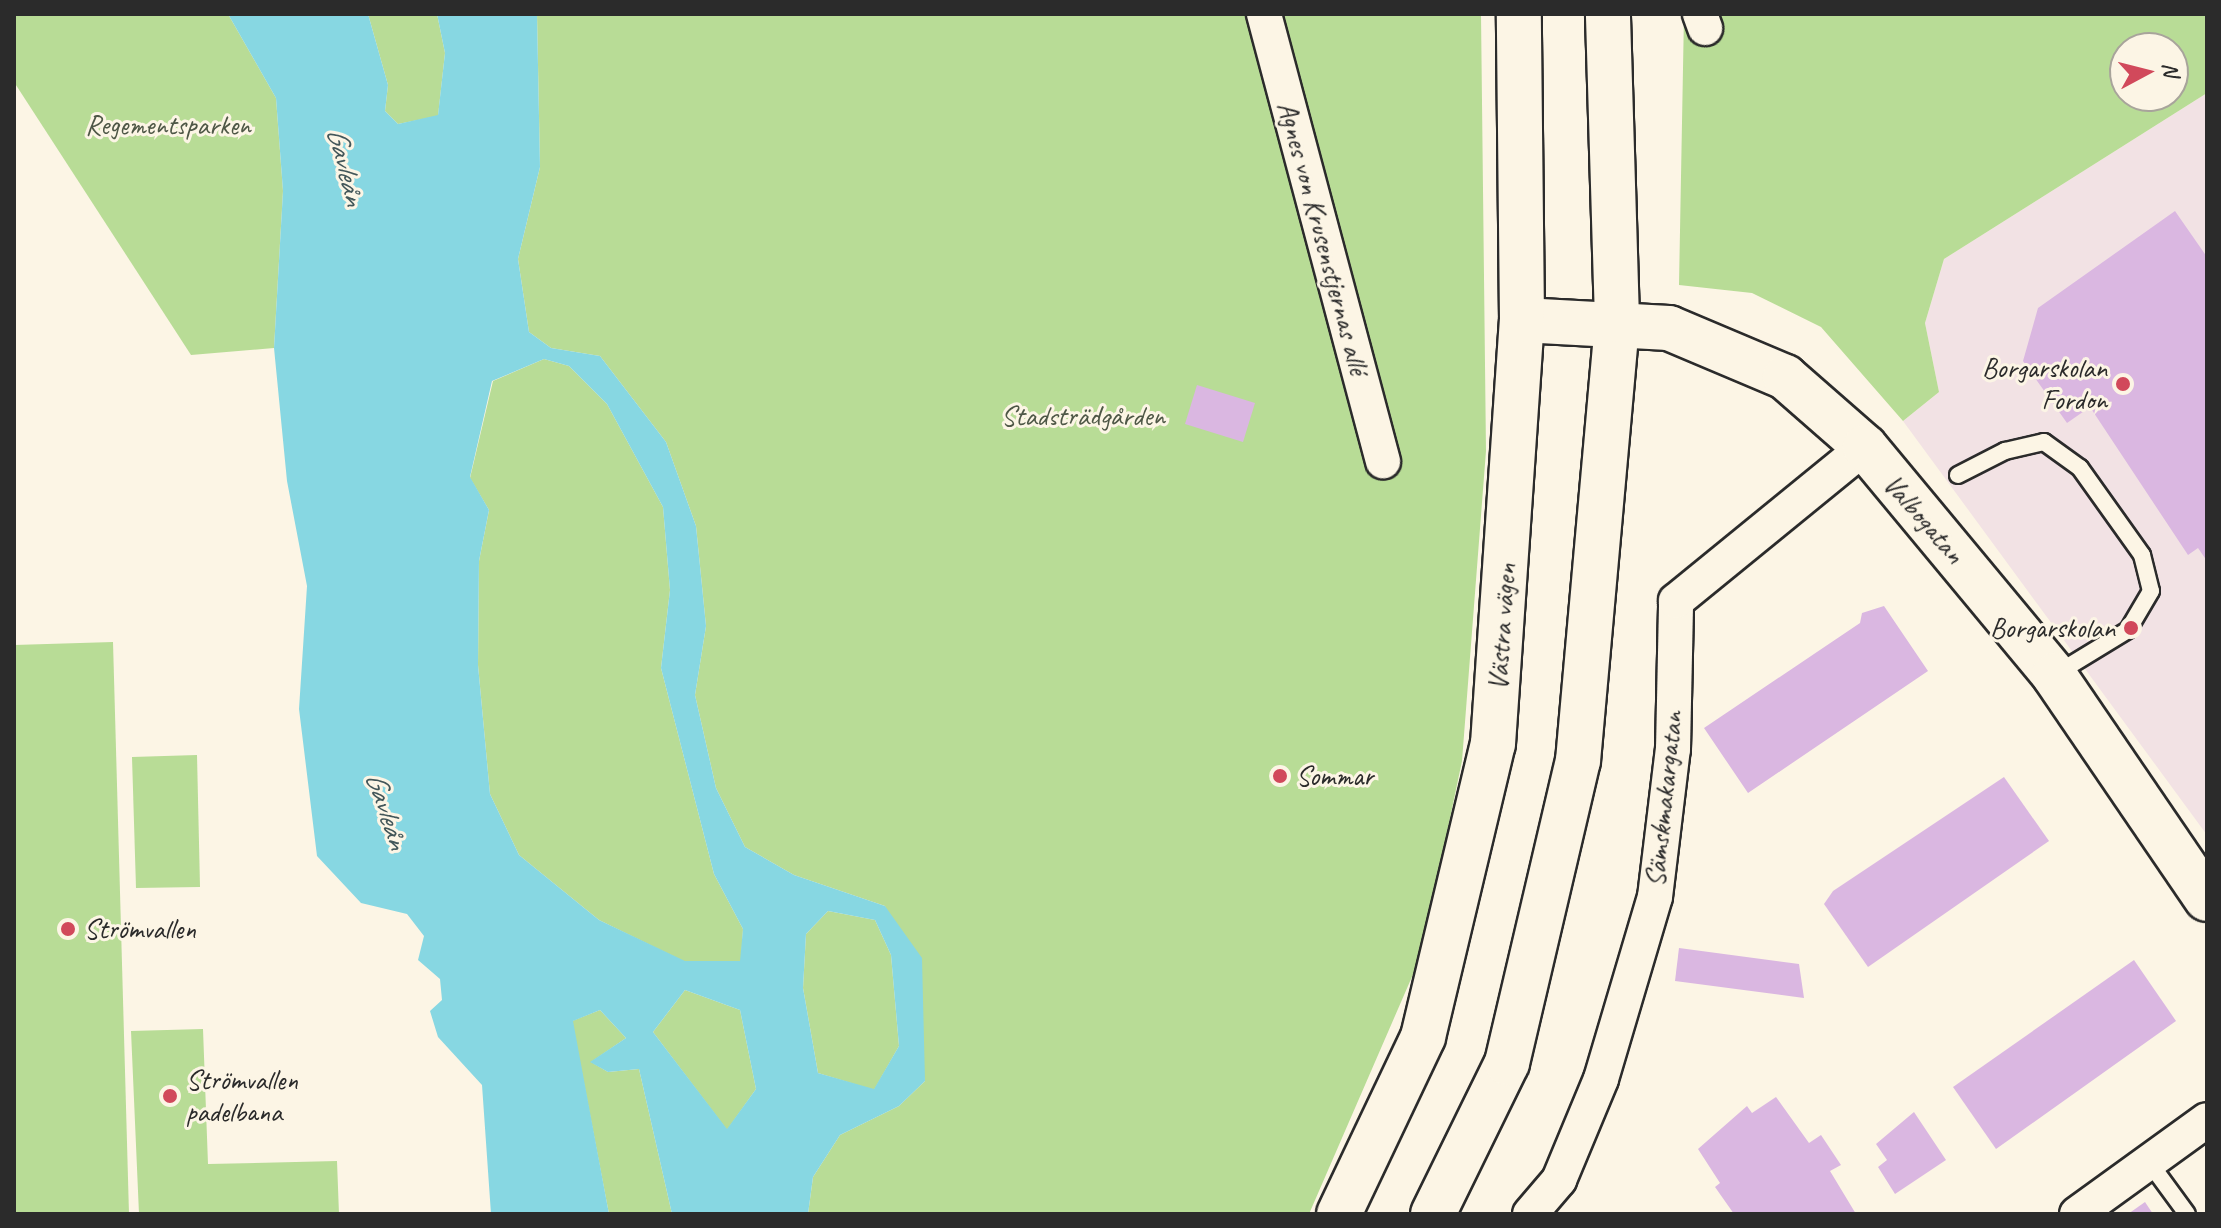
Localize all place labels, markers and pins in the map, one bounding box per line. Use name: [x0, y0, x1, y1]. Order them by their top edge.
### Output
place label: Borgarskolan Fordon: [1982, 351, 2107, 417]
marker: Borgarskolan Fordon: [2114, 375, 2132, 393]
place label: Borgarskolan: [1990, 611, 2115, 645]
marker: Borgarskolan: [2122, 619, 2140, 637]
place label: Sommar: [1296, 759, 1373, 793]
marker: Sommar: [1271, 767, 1289, 785]
place label: Strömvallen: [84, 912, 196, 946]
marker: Strömvallen: [59, 920, 77, 938]
place label: Strömvallen padelbana: [186, 1063, 298, 1129]
marker: Strömvallen padelbana: [161, 1087, 179, 1105]

